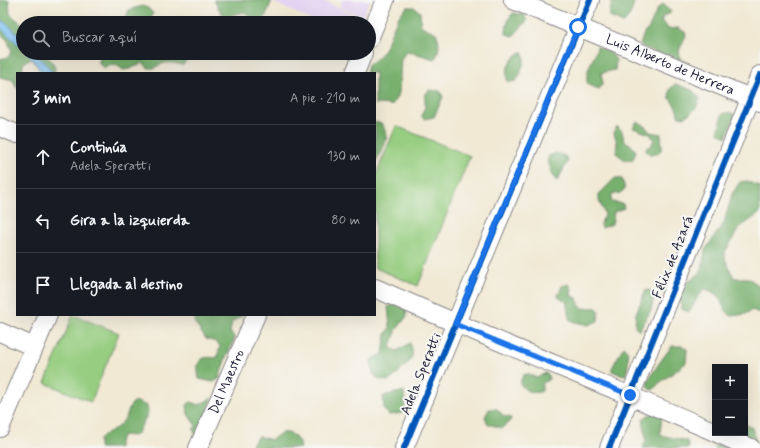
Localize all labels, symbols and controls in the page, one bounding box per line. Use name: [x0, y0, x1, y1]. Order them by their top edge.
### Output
search box: [16, 16, 376, 60]
route start: [569, 18, 587, 36]
icon: search: [30, 27, 52, 49]
text: Buscar aquí: [62, 28, 137, 48]
street label: Luis Alberto de Herrera: [603, 30, 737, 100]
text: 3 min: [32, 87, 71, 109]
text: A pie · 210 m: [290, 90, 360, 107]
text: Continúa: [70, 138, 127, 158]
icon: ahead: [32, 146, 54, 168]
text: 130 m: [327, 148, 360, 165]
text: Adela Speratti: [70, 158, 151, 175]
icon: left: [32, 210, 54, 232]
text: Gira a la izquierda: [70, 211, 189, 231]
text: 80 m: [331, 212, 360, 229]
street label: Félix de Azará: [648, 213, 698, 301]
icon: arrive: [32, 274, 54, 296]
text: Llegada al destino: [70, 275, 183, 295]
street label: Adela Speratti: [396, 330, 446, 418]
street label: Del Maestro: [205, 347, 249, 417]
map controls: [712, 364, 748, 436]
button: +: [712, 364, 748, 400]
route end: [621, 386, 639, 404]
button: −: [712, 400, 748, 436]

